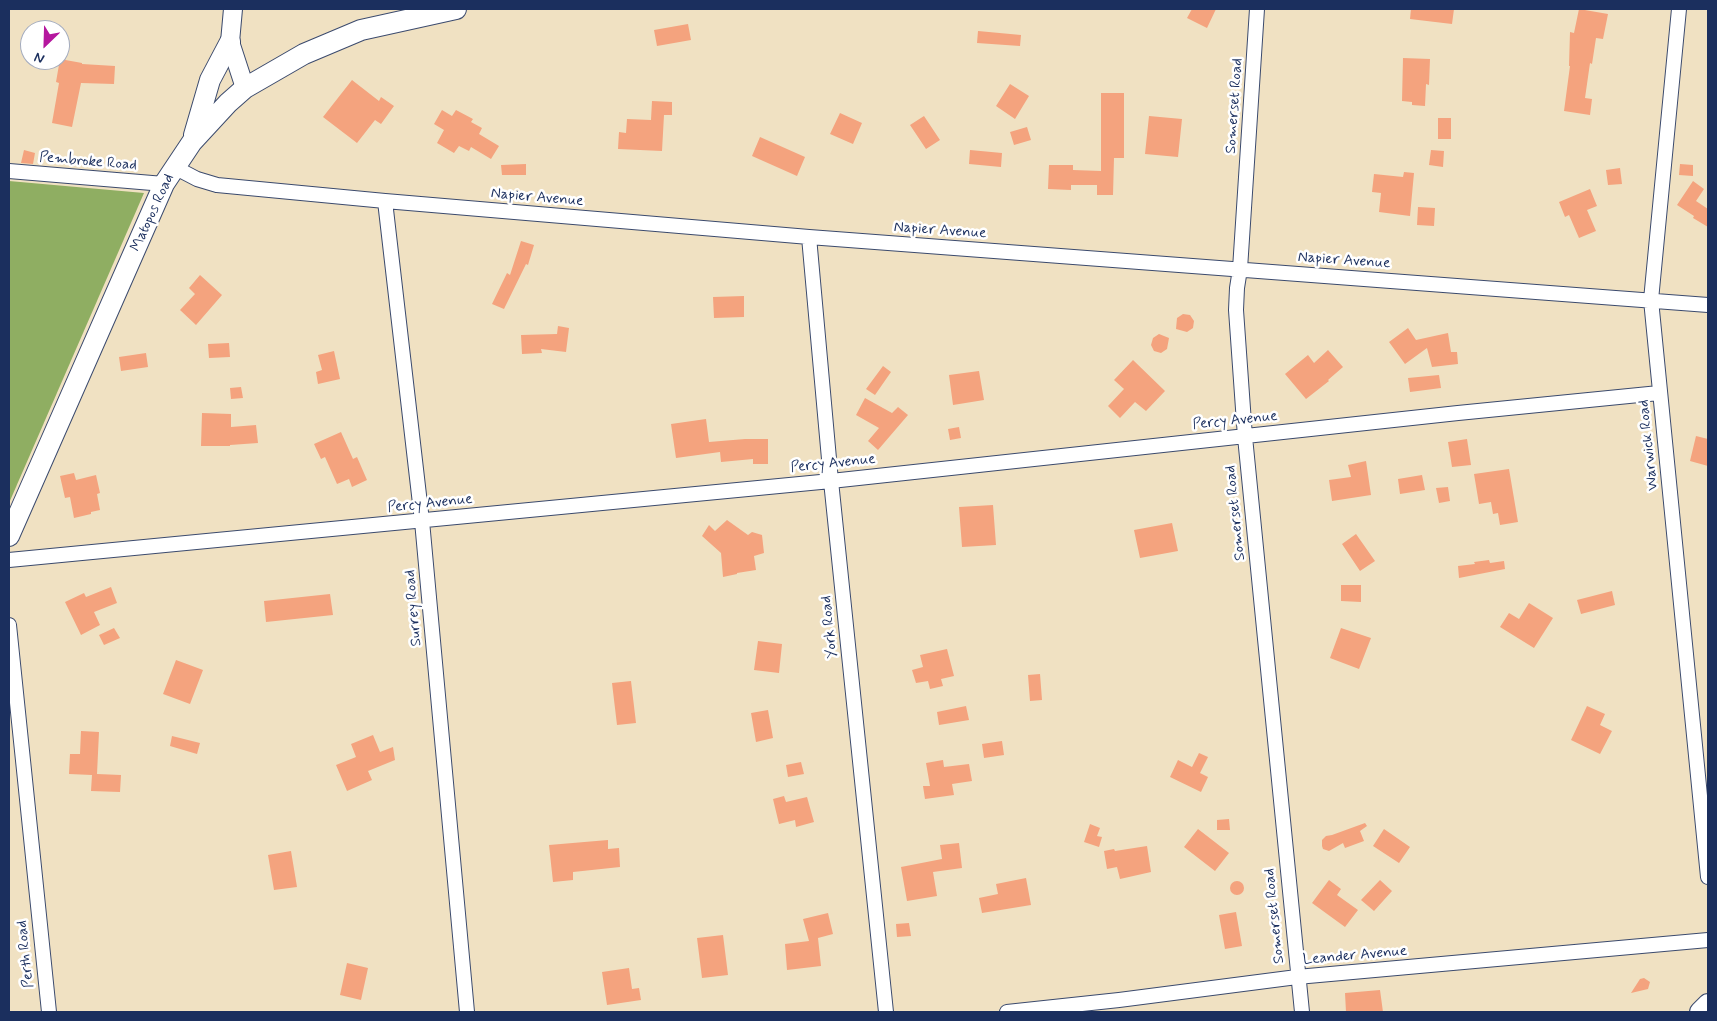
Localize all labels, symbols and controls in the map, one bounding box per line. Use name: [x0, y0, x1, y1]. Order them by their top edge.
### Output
north arrow: [20, 20, 70, 70]
text: N: [31, 48, 47, 68]
street label: Somerset Road: [1223, 58, 1247, 154]
street label: Pembroke Road: [38, 149, 138, 175]
street label: Matopos Road: [127, 171, 179, 255]
street label: Napier Avenue: [490, 185, 584, 211]
street label: Napier Avenue: [893, 219, 987, 243]
street label: Napier Avenue: [1297, 249, 1391, 273]
street label: Warwick Road: [1635, 399, 1663, 491]
street label: Percy Avenue: [1192, 408, 1278, 434]
street label: Percy Avenue: [790, 451, 876, 477]
street label: Somerset Road: [1222, 464, 1250, 562]
street label: Percy Avenue: [387, 491, 473, 517]
street label: Surrey Road: [402, 569, 426, 647]
street label: York Road: [818, 595, 842, 659]
street label: Somerset Road: [1261, 867, 1289, 965]
street label: Perth Road: [13, 919, 39, 989]
street label: Leander Avenue: [1302, 942, 1408, 970]

